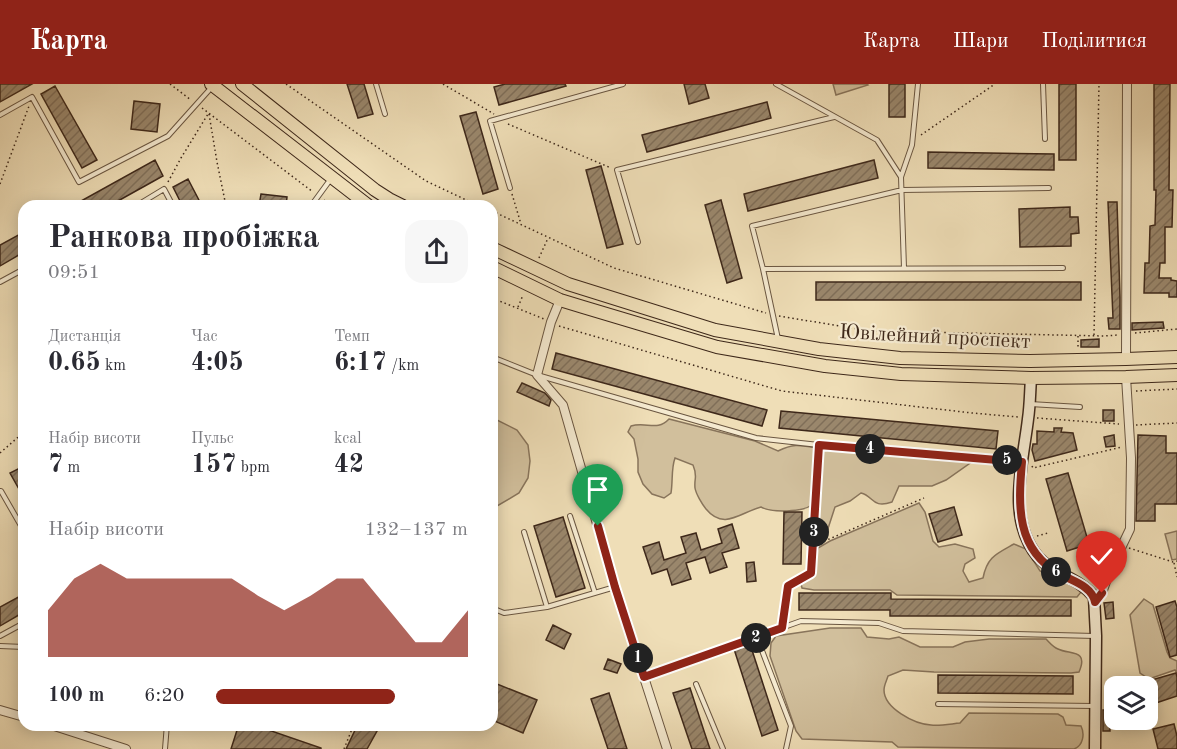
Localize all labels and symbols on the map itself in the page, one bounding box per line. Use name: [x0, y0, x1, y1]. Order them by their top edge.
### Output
street label: Ювілейний проспект: [839, 322, 1031, 353]
pin: 4: [855, 434, 885, 464]
pin: 5: [992, 445, 1022, 475]
pin: [572, 464, 623, 526]
pin: 3: [799, 517, 829, 547]
pin: [1076, 531, 1127, 593]
pin: 6: [1041, 557, 1071, 587]
pin: 2: [741, 623, 771, 653]
pin: 1: [623, 643, 653, 673]

